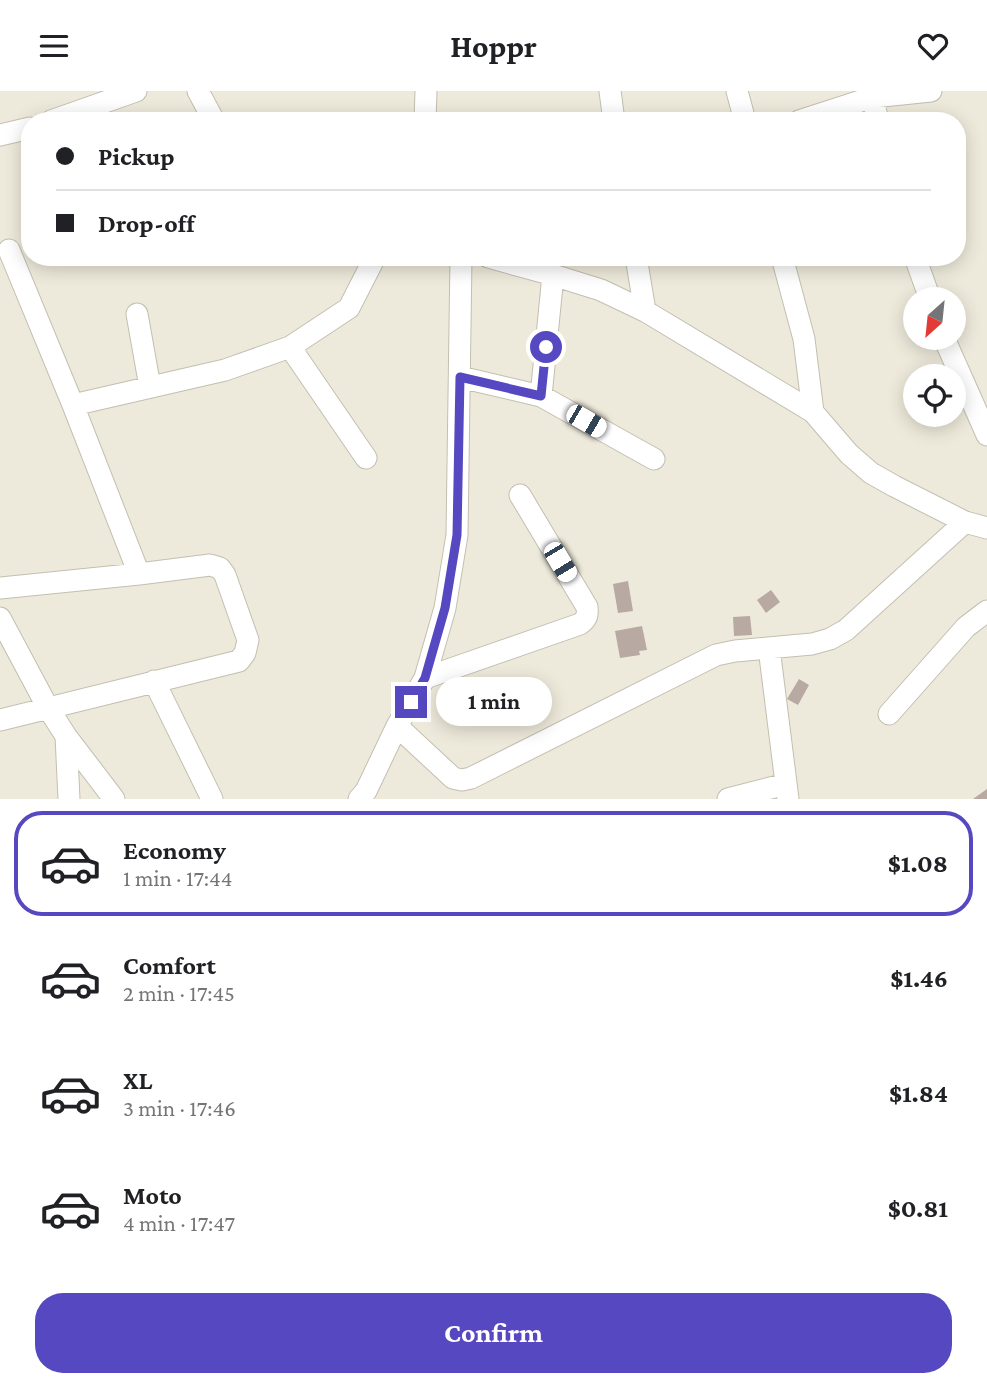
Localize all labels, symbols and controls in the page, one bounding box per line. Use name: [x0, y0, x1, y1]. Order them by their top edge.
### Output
icon: menu: [35, 27, 73, 65]
icon: heart: [914, 27, 952, 65]
text: Hoppr: [450, 28, 537, 64]
text: Pickup: [98, 142, 175, 171]
text: Drop-off: [98, 209, 195, 238]
north arrow: [903, 287, 966, 350]
map controls: [903, 287, 966, 427]
route start: [530, 331, 562, 363]
button: locate: [903, 364, 966, 427]
car: [563, 401, 610, 441]
car: [541, 539, 580, 585]
callout: 1 min: [436, 677, 551, 727]
route end: [395, 686, 427, 718]
text: 1 min: [468, 688, 520, 714]
icon: car: [39, 832, 102, 895]
text: Economy: [123, 836, 226, 865]
text: $1.08: [888, 849, 948, 878]
text: 1 min · 17:44: [123, 865, 233, 891]
icon: car: [39, 947, 102, 1010]
text: Comfort: [123, 951, 216, 980]
text: $1.46: [890, 964, 948, 993]
text: 2 min · 17:45: [123, 980, 235, 1006]
icon: car: [39, 1062, 102, 1125]
text: XL: [123, 1066, 152, 1095]
text: $1.84: [889, 1079, 948, 1108]
text: 3 min · 17:46: [123, 1095, 236, 1121]
icon: car: [39, 1177, 102, 1240]
text: Moto: [123, 1181, 182, 1210]
text: $0.81: [888, 1194, 948, 1223]
text: 4 min · 17:47: [123, 1210, 235, 1236]
button: Confirm: [35, 1293, 952, 1373]

